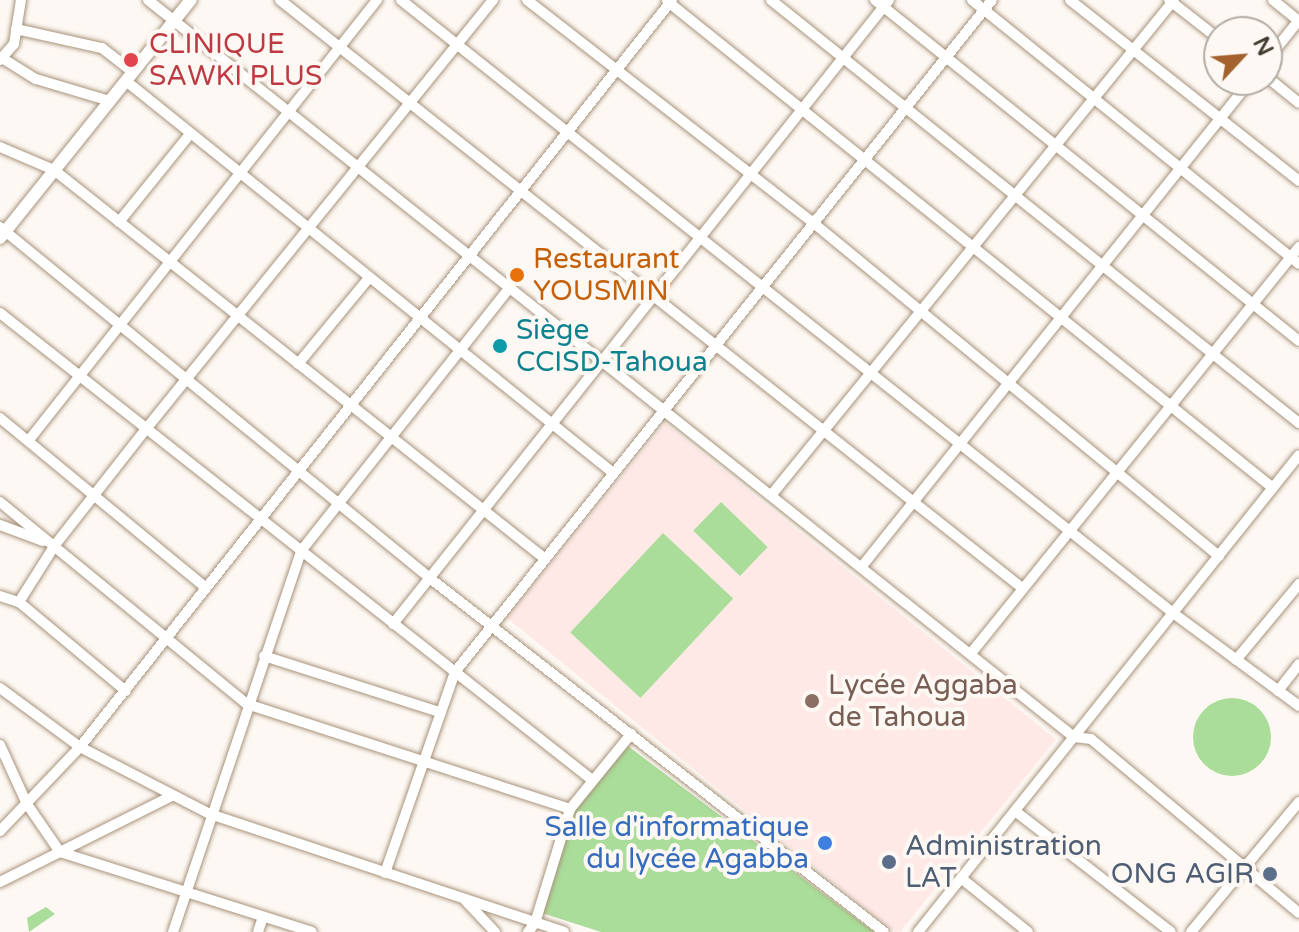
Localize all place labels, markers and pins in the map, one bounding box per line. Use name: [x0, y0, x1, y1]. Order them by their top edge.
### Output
place label: CLINIQUE SAWKI PLUS: [149, 27, 322, 93]
marker: CLINIQUE SAWKI PLUS: [120, 49, 142, 71]
place label: Restaurant YOUSMIN: [533, 242, 679, 308]
marker: Restaurant YOUSMIN: [508, 266, 526, 284]
place label: Siège CCISD-Tahoua: [516, 313, 708, 379]
marker: Siège CCISD-Tahoua: [491, 337, 509, 355]
place label: Lycée Aggaba de Tahoua: [828, 668, 1018, 734]
marker: Lycée Aggaba de Tahoua: [803, 692, 821, 710]
place label: Salle d'informatique du lycée Agabba: [544, 810, 809, 876]
place label: Administration LAT: [905, 829, 1102, 895]
marker: Salle d'informatique du lycée Agabba: [816, 834, 834, 852]
marker: Administration LAT: [880, 853, 898, 871]
place label: ONG AGIR: [1111, 857, 1254, 891]
marker: ONG AGIR: [1261, 865, 1279, 883]

